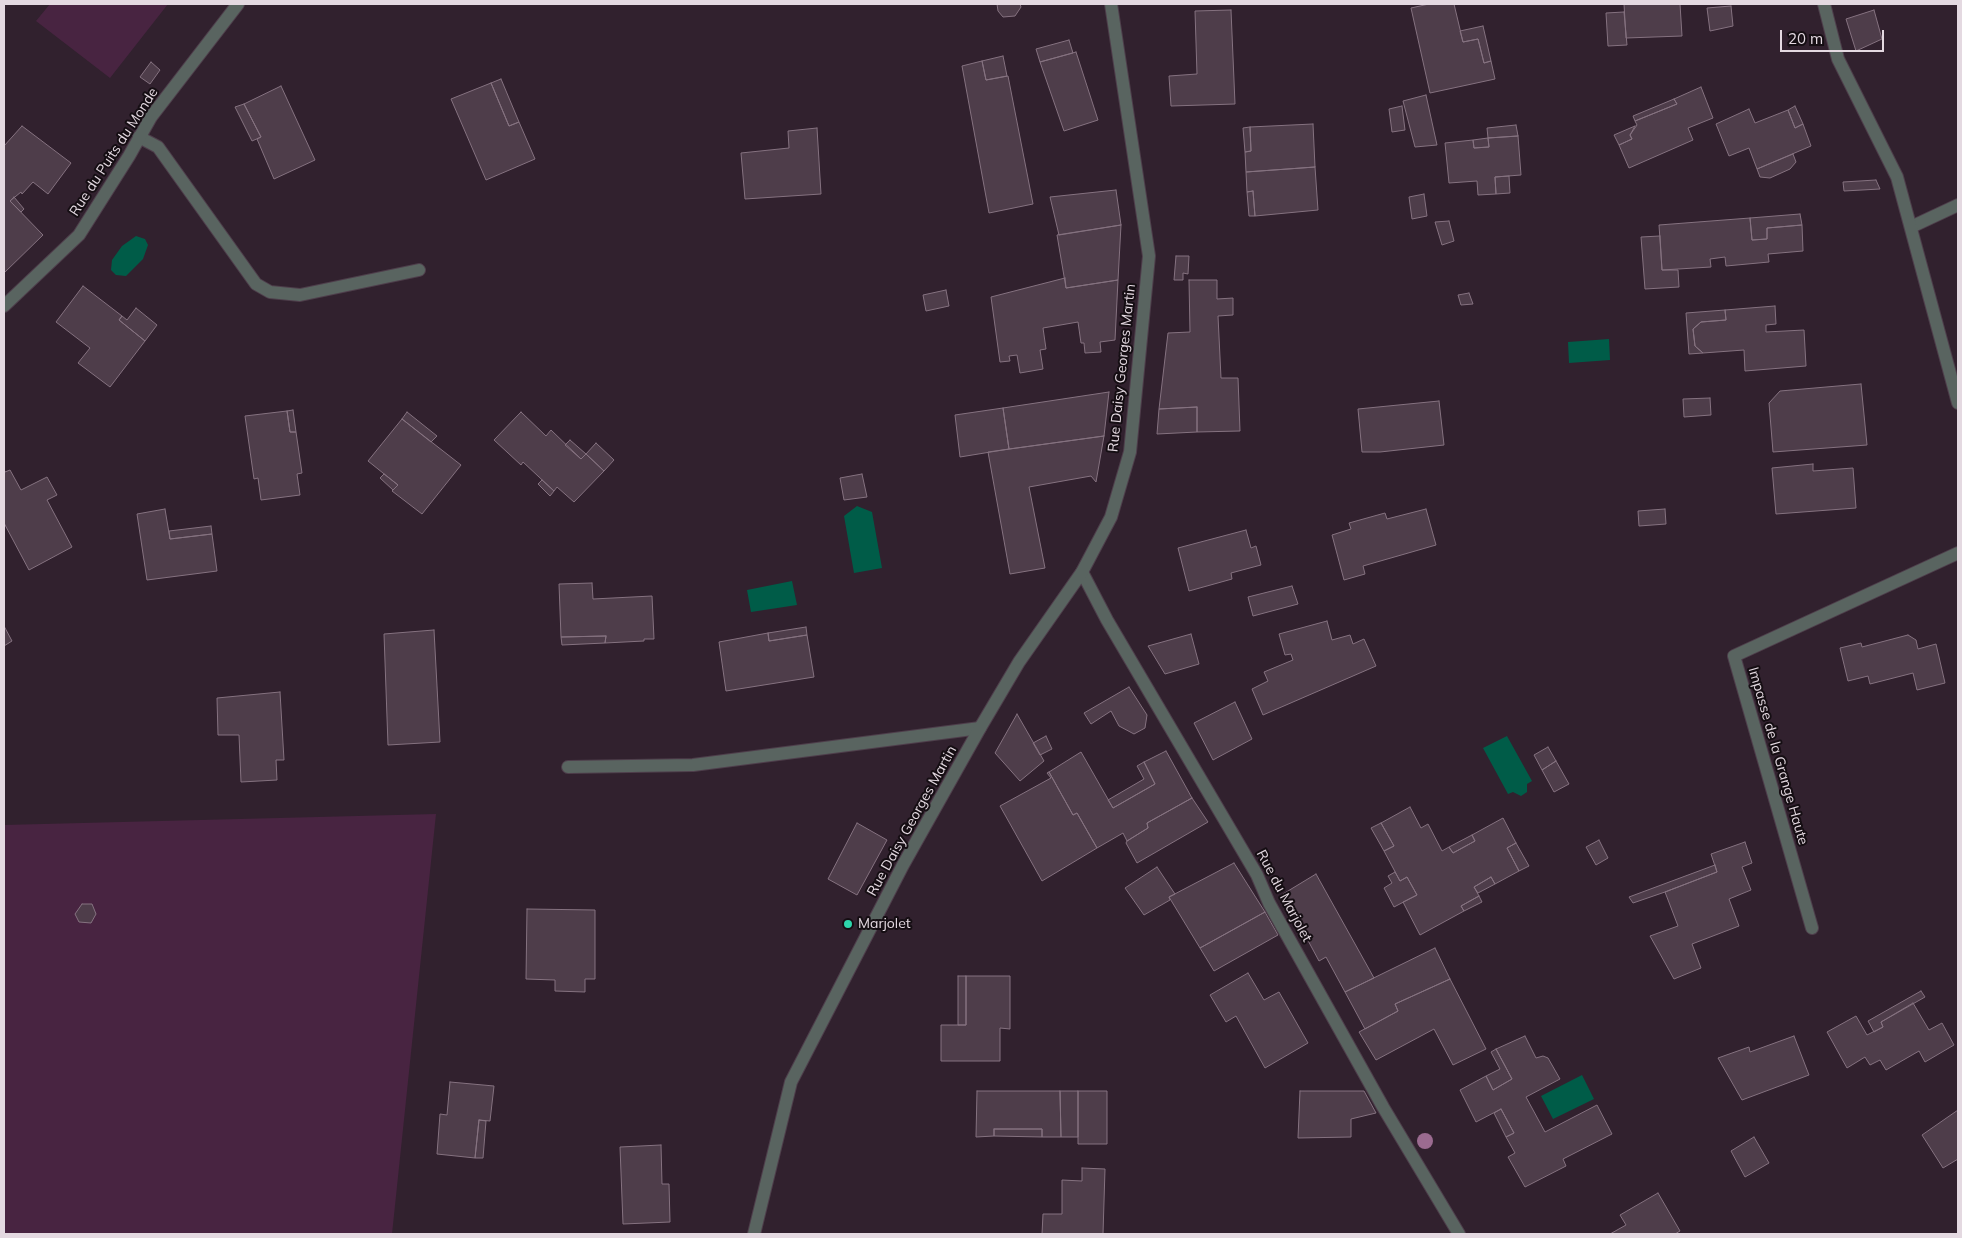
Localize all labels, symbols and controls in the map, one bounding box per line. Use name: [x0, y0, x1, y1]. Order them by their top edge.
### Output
scale bar: [1782, 20, 1886, 52]
text: 20 m: [1788, 29, 1823, 48]
street label: Rue du Puits du Monde: [66, 85, 162, 219]
street label: Rue Daisy Georges Martin: [1105, 283, 1139, 453]
street label: Impasse de la Grange Haute: [1745, 665, 1811, 847]
street label: Rue Daisy Georges Martin: [864, 743, 960, 899]
street label: Rue du Marjolet: [1253, 847, 1315, 945]
place label: Marjolet: [858, 916, 911, 932]
marker: Marjolet: [842, 918, 854, 930]

